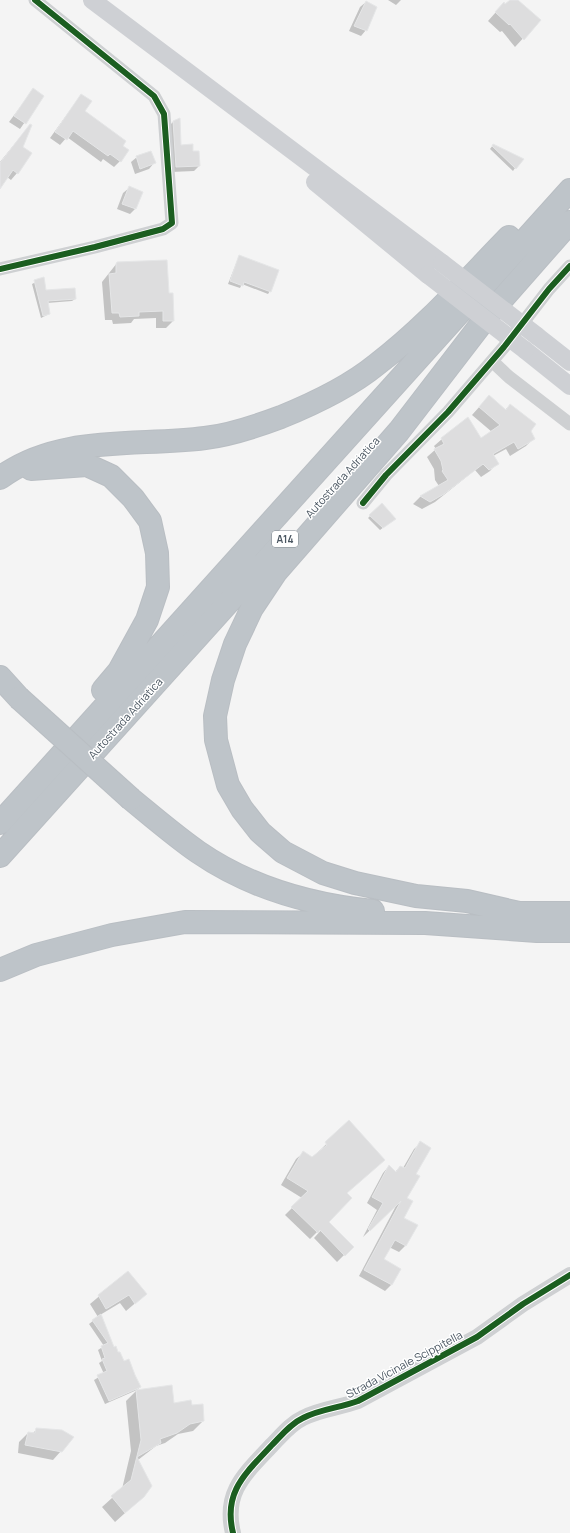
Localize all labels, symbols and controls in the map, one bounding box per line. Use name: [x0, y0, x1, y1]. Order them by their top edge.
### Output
street label: Autostrada Adriatica: [302, 433, 382, 521]
road number: A14: [272, 531, 298, 547]
street label: Autostrada Adriatica: [85, 674, 165, 762]
street label: Strada Vicinale Scippitella: [343, 1327, 465, 1401]

